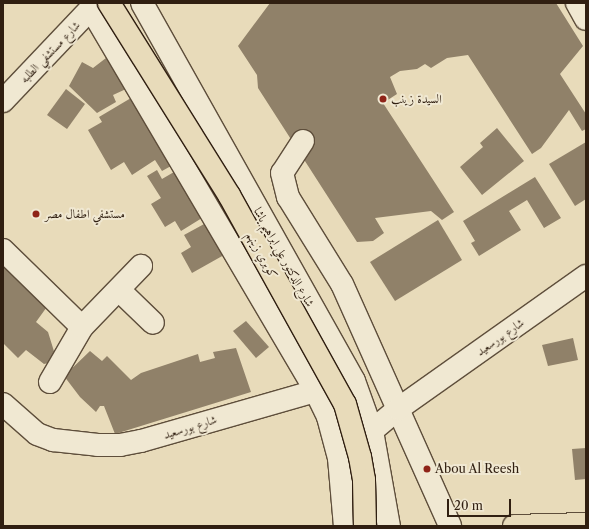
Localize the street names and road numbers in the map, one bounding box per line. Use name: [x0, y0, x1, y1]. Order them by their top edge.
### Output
street label: شارع مستشفي الطلبه: [17, 18, 83, 86]
street label: شارع الدكتور علي ابراهيم باشا: [251, 205, 317, 309]
street label: كوبري زينهم: [243, 229, 281, 281]
street label: شارع بورسعيد: [473, 315, 527, 359]
street label: شارع بورسعيد: [162, 412, 218, 442]

